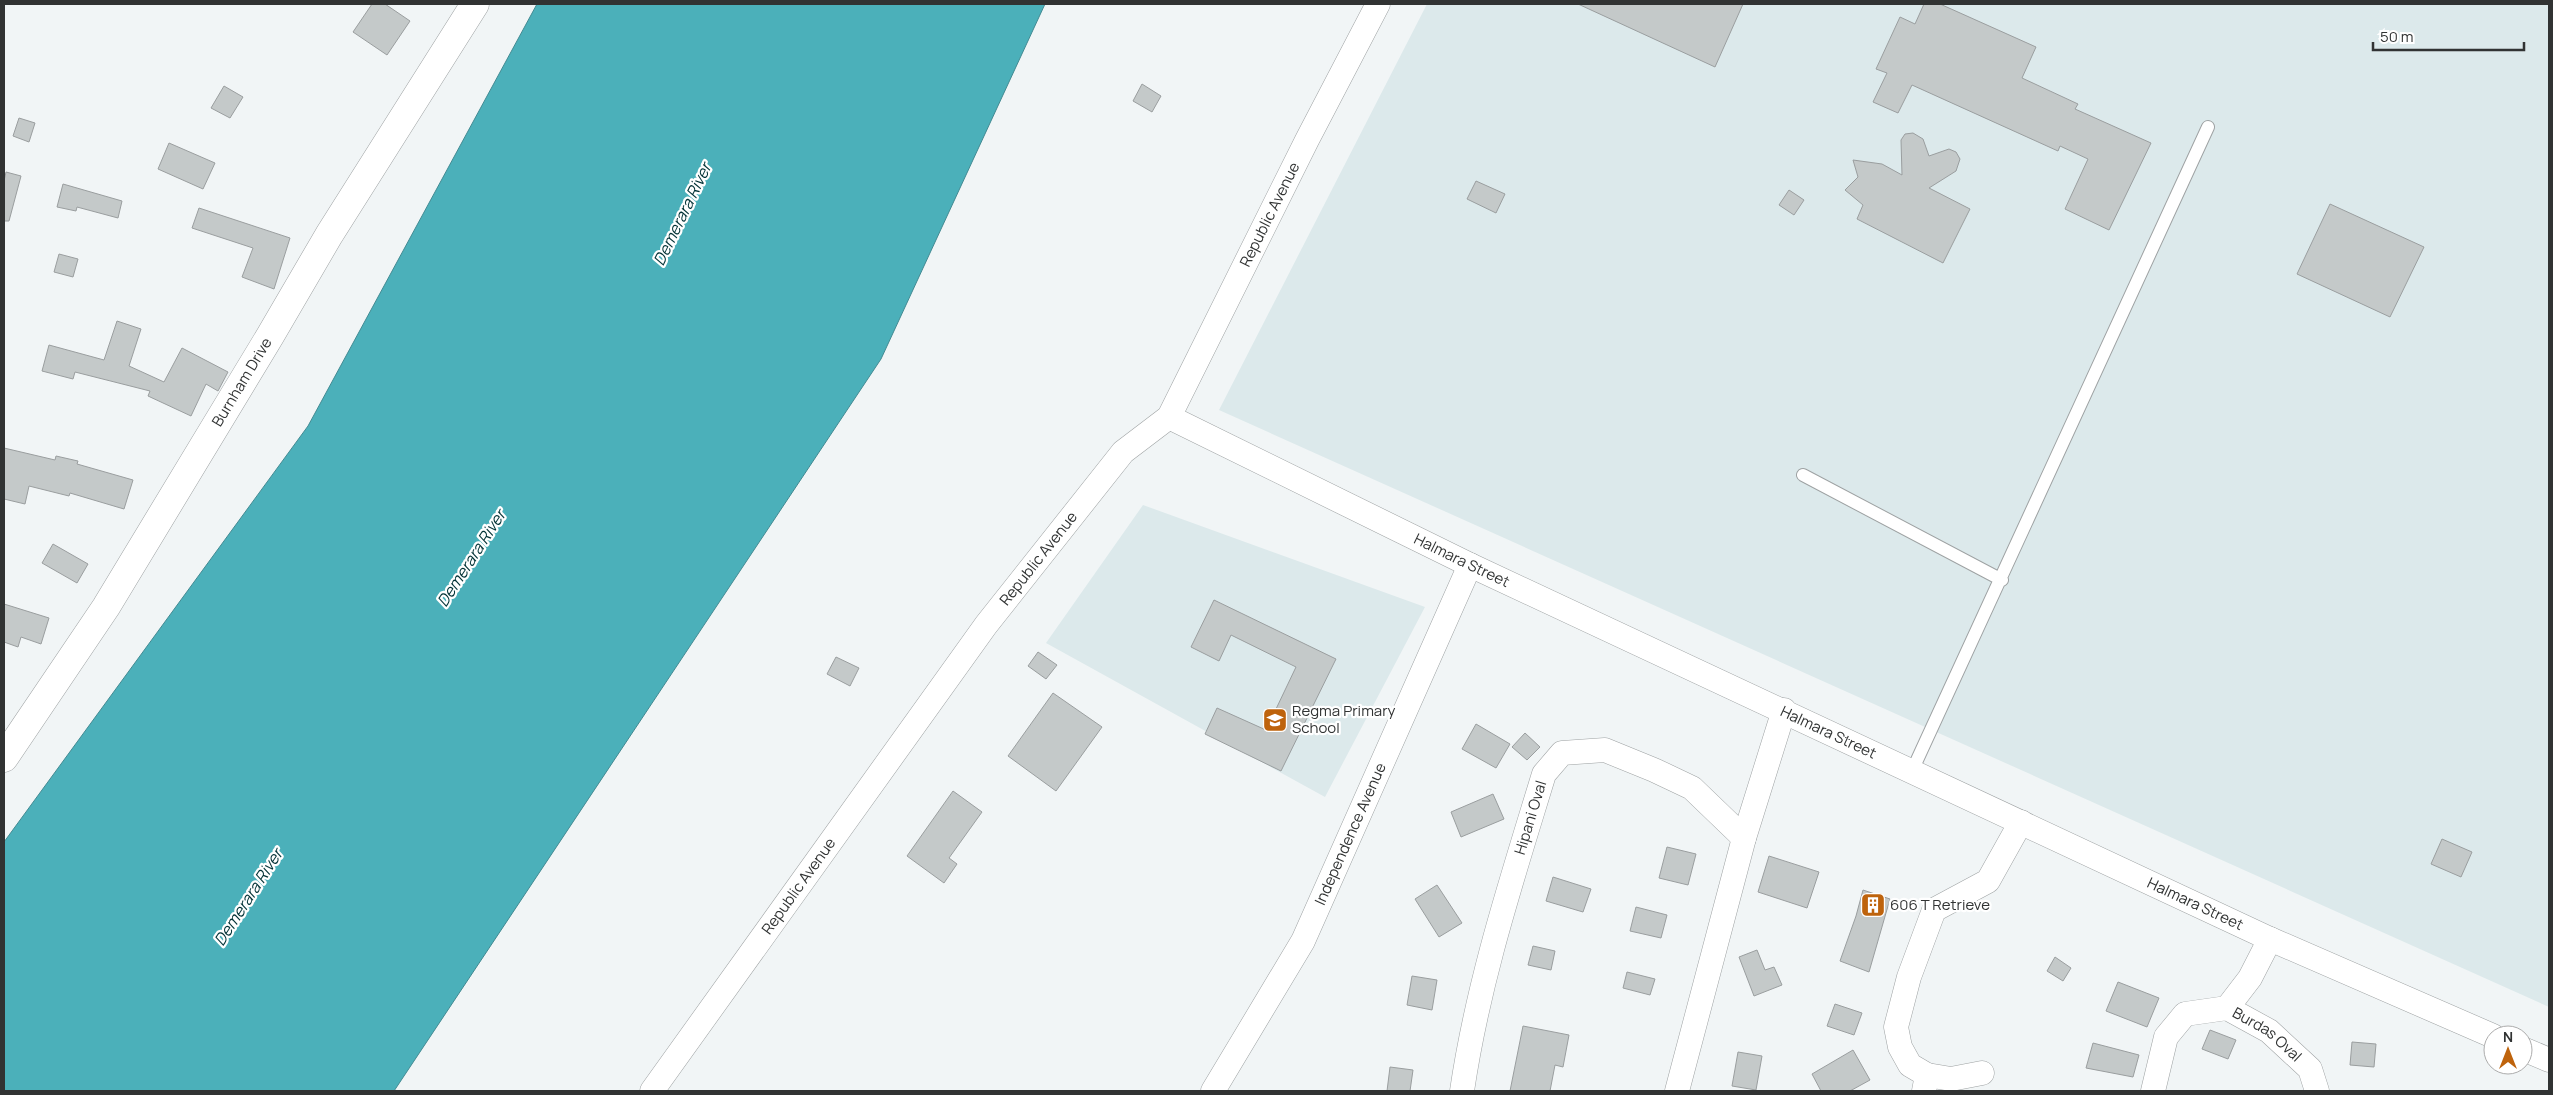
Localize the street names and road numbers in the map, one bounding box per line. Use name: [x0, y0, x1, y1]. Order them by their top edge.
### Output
street label: Republic Avenue: [1234, 158, 1304, 270]
street label: Burnham Drive: [207, 333, 277, 430]
street label: Republic Avenue: [994, 507, 1082, 610]
street label: Halmara Street: [1411, 528, 1513, 592]
street label: Halmara Street: [1777, 701, 1880, 764]
street label: Independence Avenue: [1309, 759, 1391, 908]
street label: Hipani Oval: [1509, 778, 1551, 857]
street label: Republic Avenue: [757, 833, 840, 939]
street label: Halmara Street: [2144, 872, 2247, 935]
street label: Burdas Oval: [2229, 1002, 2307, 1066]

